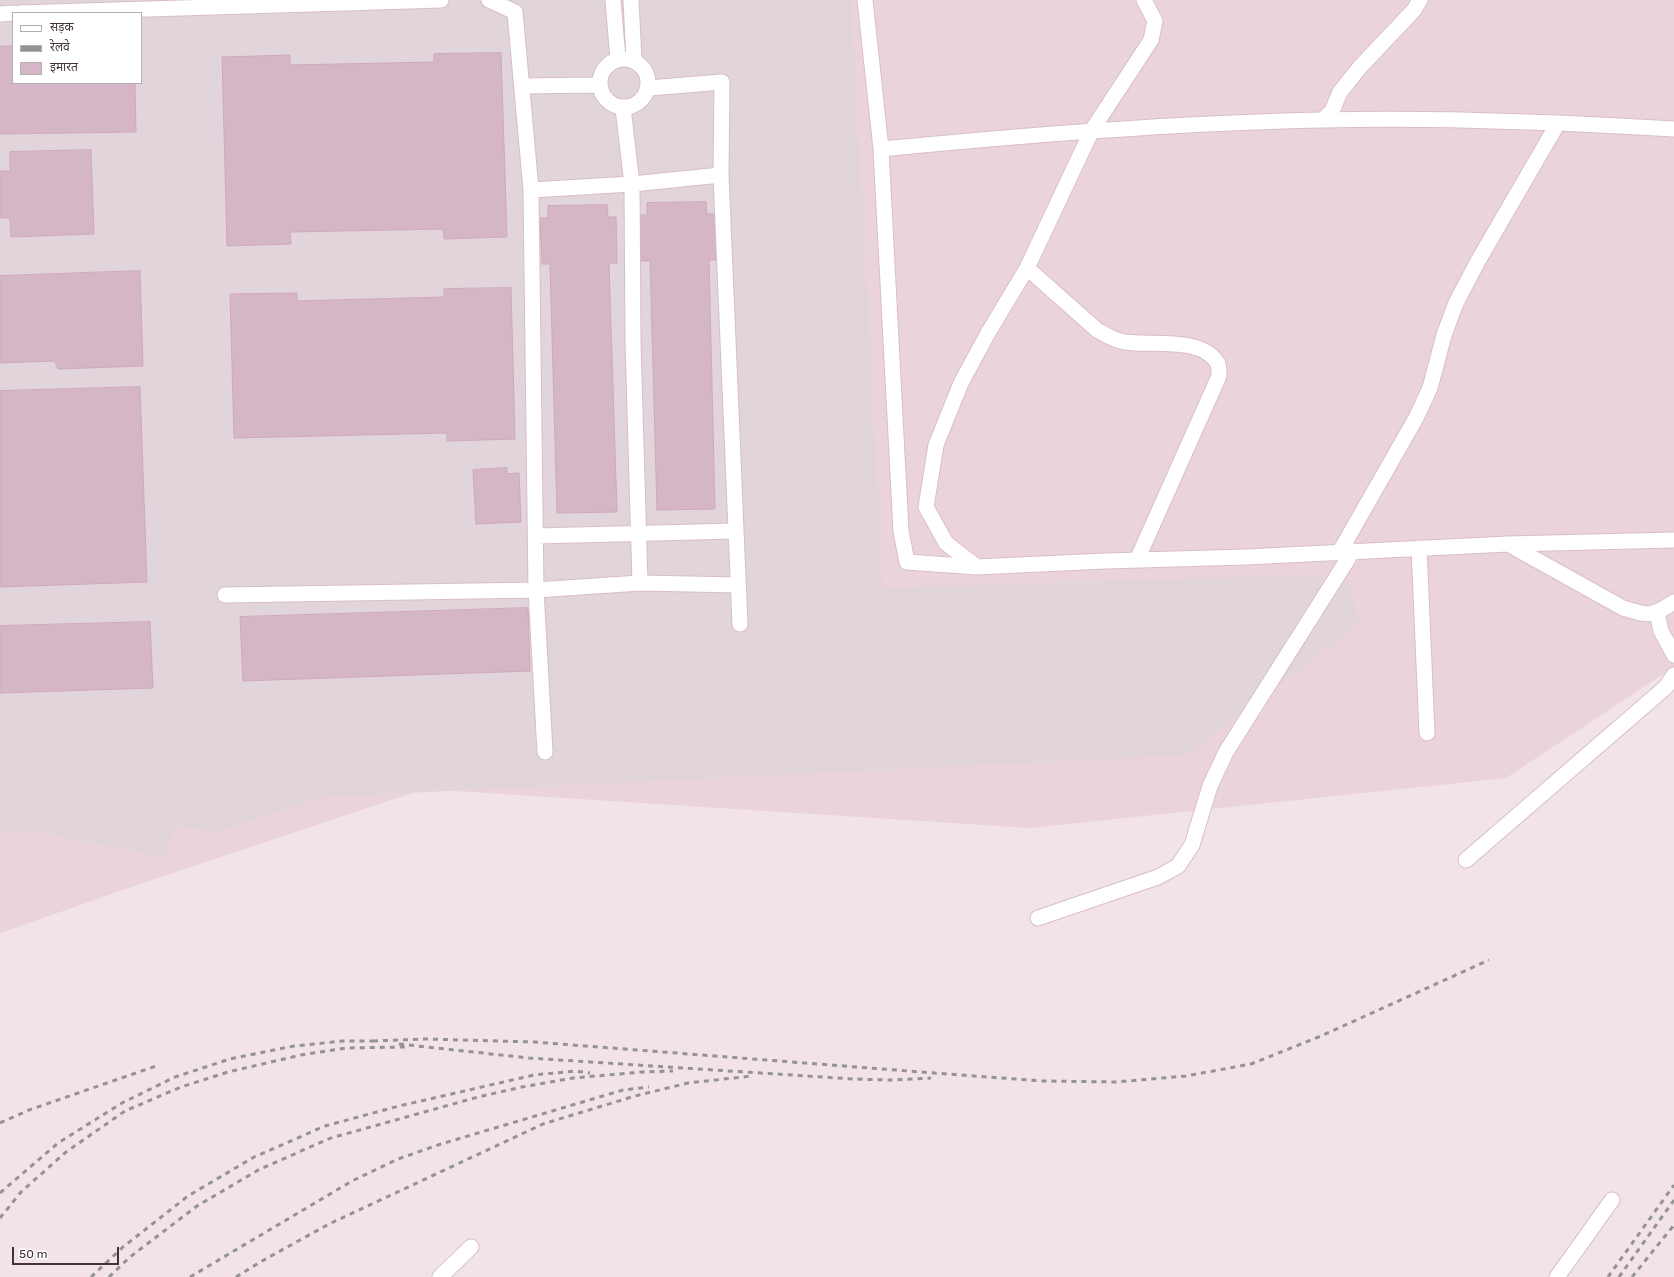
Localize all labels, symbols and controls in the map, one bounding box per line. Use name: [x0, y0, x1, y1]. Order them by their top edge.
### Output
legend: [12, 12, 142, 84]
text: सड़क: [50, 20, 74, 34]
text: रेलवे: [50, 40, 70, 54]
text: इमारत: [50, 60, 78, 74]
scale bar: [14, 1239, 121, 1265]
text: 50 m: [19, 1247, 47, 1261]

